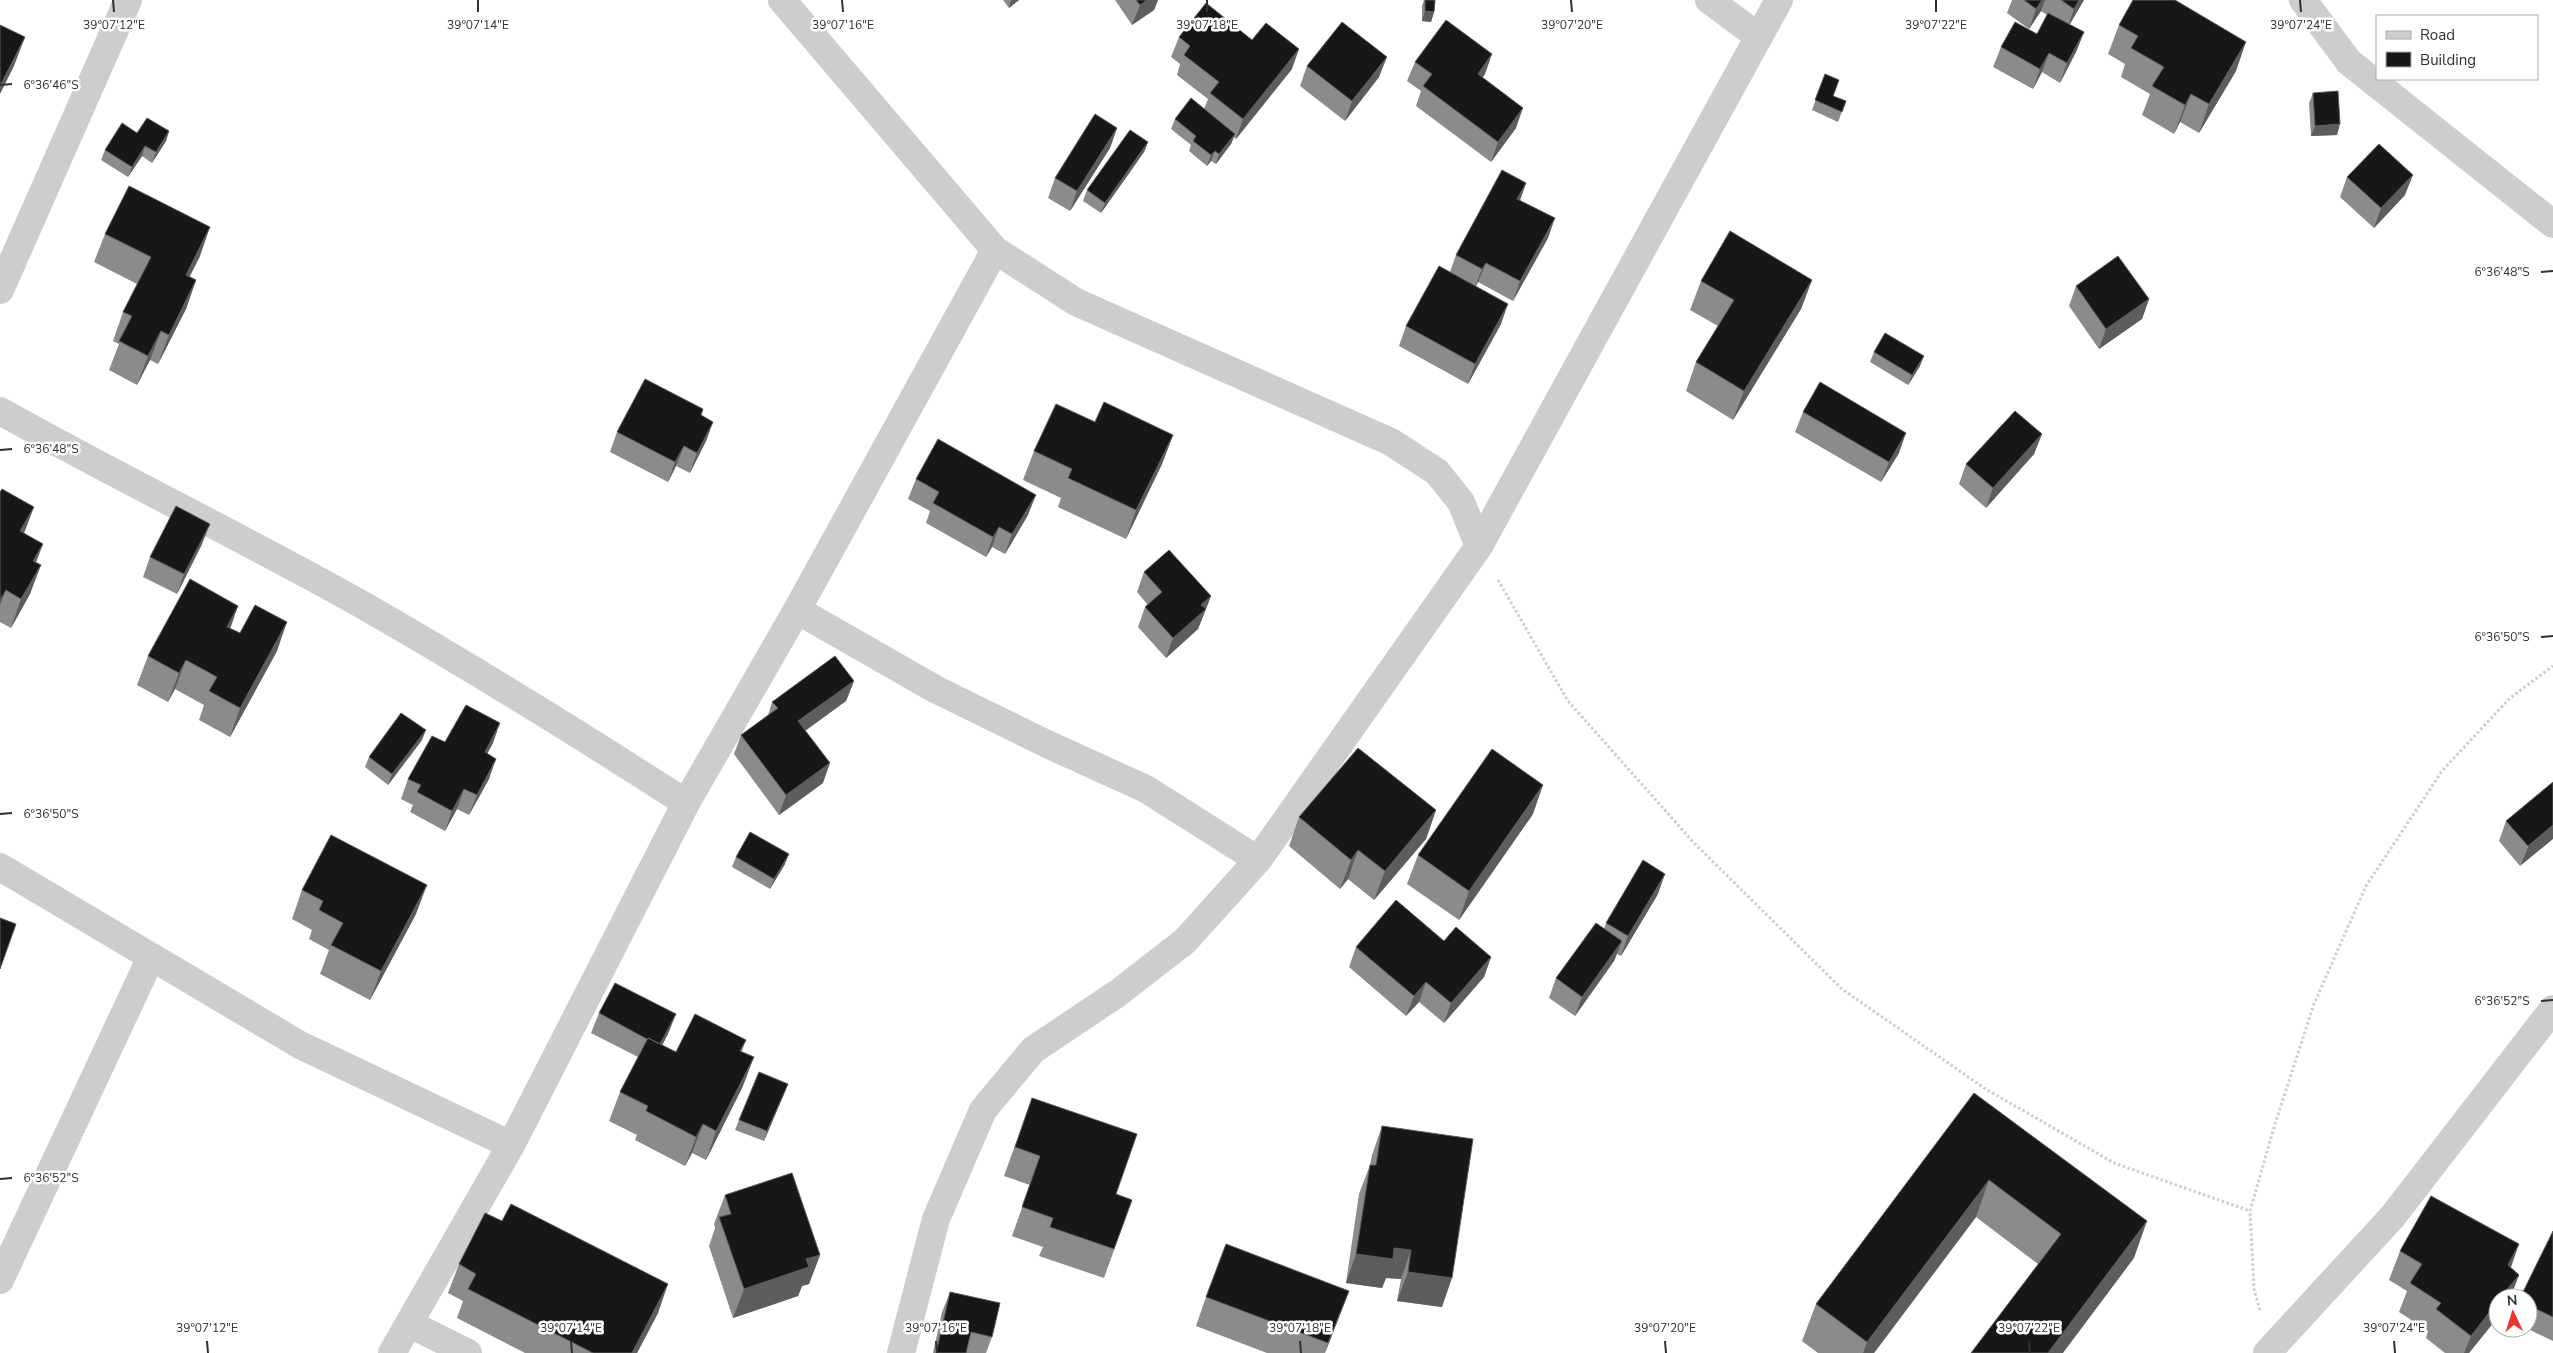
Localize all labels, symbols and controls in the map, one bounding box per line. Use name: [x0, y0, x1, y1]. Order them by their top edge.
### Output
legend: [2376, 15, 2538, 80]
text: 39°07'12"E: [83, 17, 145, 33]
text: 39°07'14"E: [447, 17, 509, 33]
text: 39°07'16"E: [812, 17, 874, 33]
text: 39°07'18"E: [1176, 17, 1238, 33]
text: 39°07'20"E: [1541, 17, 1603, 33]
text: 39°07'22"E: [1905, 17, 1967, 33]
text: 39°07'24"E: [2270, 17, 2332, 33]
text: Road: [2420, 25, 2455, 45]
text: Building: [2420, 50, 2476, 70]
text: 6°36'46"S: [23, 77, 79, 93]
text: 6°36'48"S: [2474, 264, 2530, 280]
text: 6°36'48"S: [23, 441, 79, 457]
text: 6°36'50"S: [2474, 629, 2530, 645]
text: 6°36'50"S: [23, 806, 79, 822]
text: 6°36'52"S: [2474, 993, 2530, 1009]
text: 6°36'52"S: [23, 1170, 79, 1186]
north arrow: [2488, 1288, 2538, 1338]
text: N: [2506, 1291, 2518, 1310]
text: 39°07'12"E: [176, 1320, 238, 1336]
text: 39°07'14"E: [540, 1320, 602, 1336]
text: 39°07'16"E: [905, 1320, 967, 1336]
text: 39°07'18"E: [1269, 1320, 1331, 1336]
text: 39°07'20"E: [1634, 1320, 1696, 1336]
text: 39°07'22"E: [1998, 1320, 2060, 1336]
text: 39°07'24"E: [2363, 1320, 2425, 1336]

